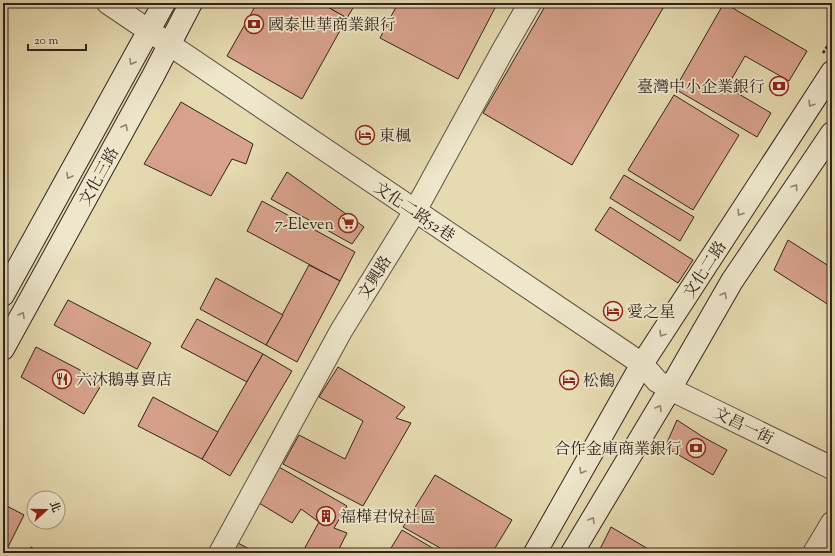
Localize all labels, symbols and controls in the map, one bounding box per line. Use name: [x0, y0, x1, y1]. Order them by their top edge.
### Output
bank icon: 國泰世華商業銀行: [243, 13, 265, 35]
place label: 國泰世華商業銀行: [268, 15, 396, 38]
scale bar: [28, 26, 86, 52]
text: 20 m: [34, 32, 59, 50]
one-way arrow: [129, 58, 137, 65]
bank icon: 臺灣中小企業銀行: [768, 75, 790, 97]
place label: 臺灣中小企業銀行: [637, 77, 765, 100]
one-way arrow: [809, 100, 816, 107]
one-way arrow: [120, 124, 127, 131]
hotel icon: 東楓: [354, 124, 376, 146]
place label: 東楓: [379, 126, 411, 149]
street label: 文化三路: [75, 144, 126, 211]
one-way arrow: [67, 171, 74, 179]
street label: 文化二路52巷: [369, 178, 459, 249]
one-way arrow: [790, 184, 798, 191]
one-way arrow: [738, 209, 745, 216]
supermarket icon: 7-Eleven: [337, 212, 359, 234]
place label: 7-Eleven: [275, 214, 335, 237]
street label: 文化二路: [679, 237, 733, 303]
street label: 文興路: [354, 252, 399, 305]
one-way arrow: [719, 292, 726, 300]
hotel icon: 愛之星: [602, 300, 624, 322]
place label: 愛之星: [627, 302, 675, 325]
one-way arrow: [17, 312, 24, 319]
one-way arrow: [659, 330, 666, 337]
restaurant icon: 六沐鵝專賣店: [51, 368, 73, 390]
hotel icon: 松鶴: [558, 369, 580, 391]
place label: 六沐鵝專賣店: [76, 370, 172, 393]
place label: 松鶴: [583, 371, 615, 394]
street label: 文昌一街: [709, 403, 777, 452]
one-way arrow: [654, 405, 661, 412]
bank icon: 合作金庫商業銀行: [685, 437, 707, 459]
place label: 合作金庫商業銀行: [554, 439, 682, 462]
one-way arrow: [579, 466, 586, 474]
north arrow: [26, 490, 66, 530]
text: 北: [45, 499, 64, 515]
building icon: 福樺君悅社區: [315, 505, 337, 527]
place label: 福樺君悅社區: [340, 507, 436, 530]
one-way arrow: [587, 517, 594, 524]

